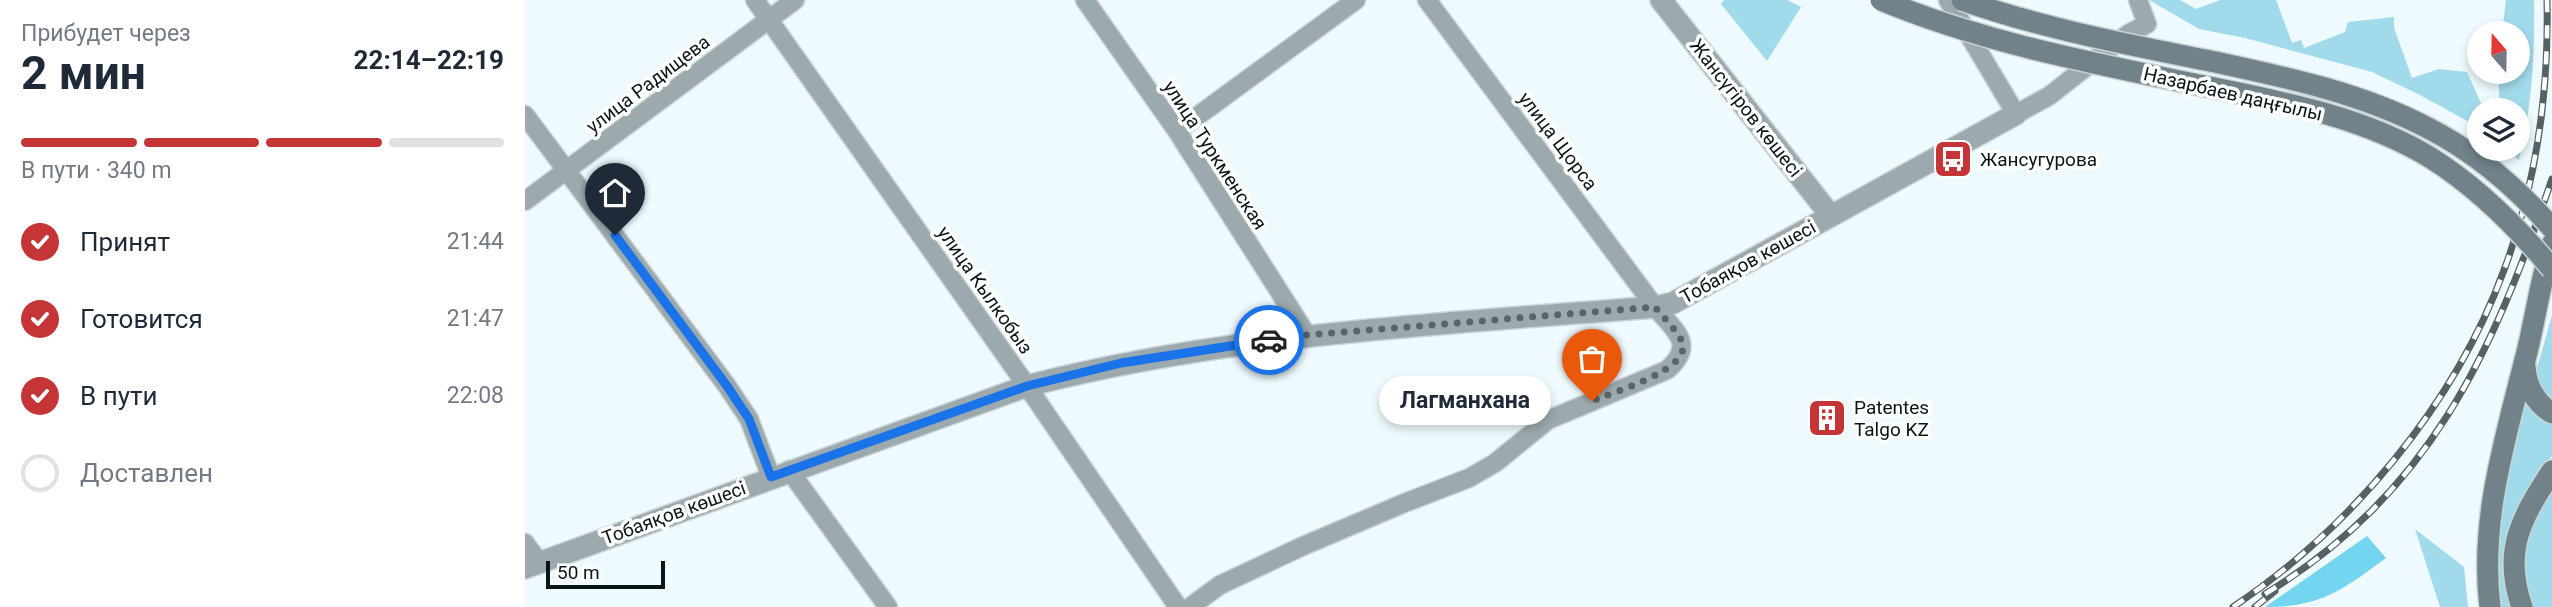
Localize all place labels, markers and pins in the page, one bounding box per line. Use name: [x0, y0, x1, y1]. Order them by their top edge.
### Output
bus stop icon: Жансугурова: [1932, 138, 1974, 180]
place label: Жансугурова: [1980, 148, 2097, 171]
pin: [585, 163, 645, 235]
pin: [1562, 329, 1622, 401]
callout: Лагманхана: [1378, 376, 1550, 426]
place label: Patentes Talgo KZ: [1854, 396, 1929, 441]
building icon: Patentes Talgo KZ: [1806, 397, 1848, 439]

